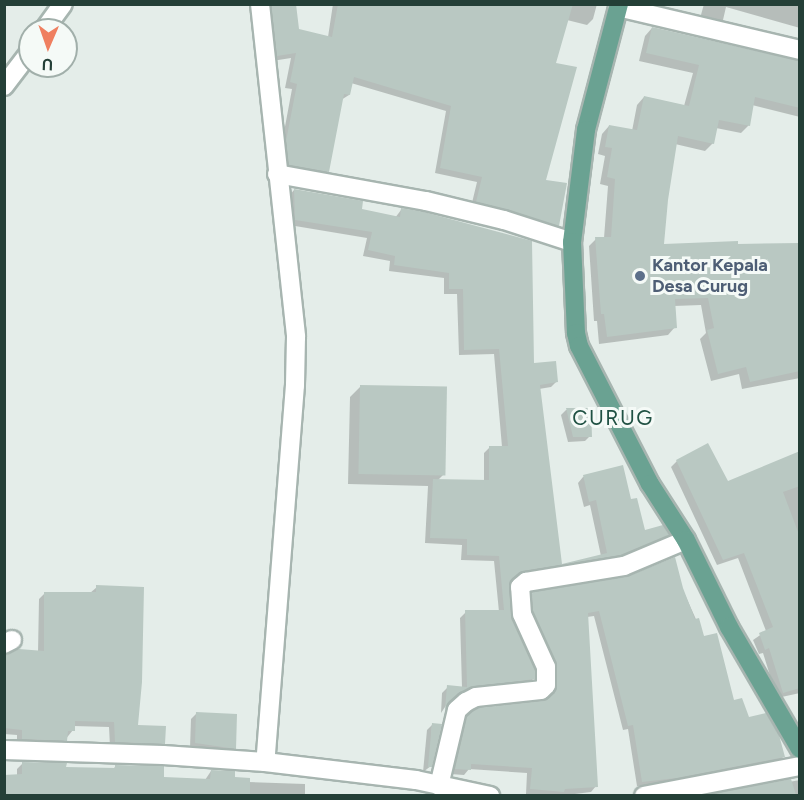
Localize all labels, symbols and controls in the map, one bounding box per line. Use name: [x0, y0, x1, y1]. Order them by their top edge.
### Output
north arrow: [18, 18, 78, 78]
text: U: [41, 55, 53, 74]
place label: Kantor Kepala Desa Curug: [652, 255, 768, 298]
marker: Kantor Kepala Desa Curug: [633, 269, 647, 283]
district label: CURUG: [572, 405, 654, 431]

